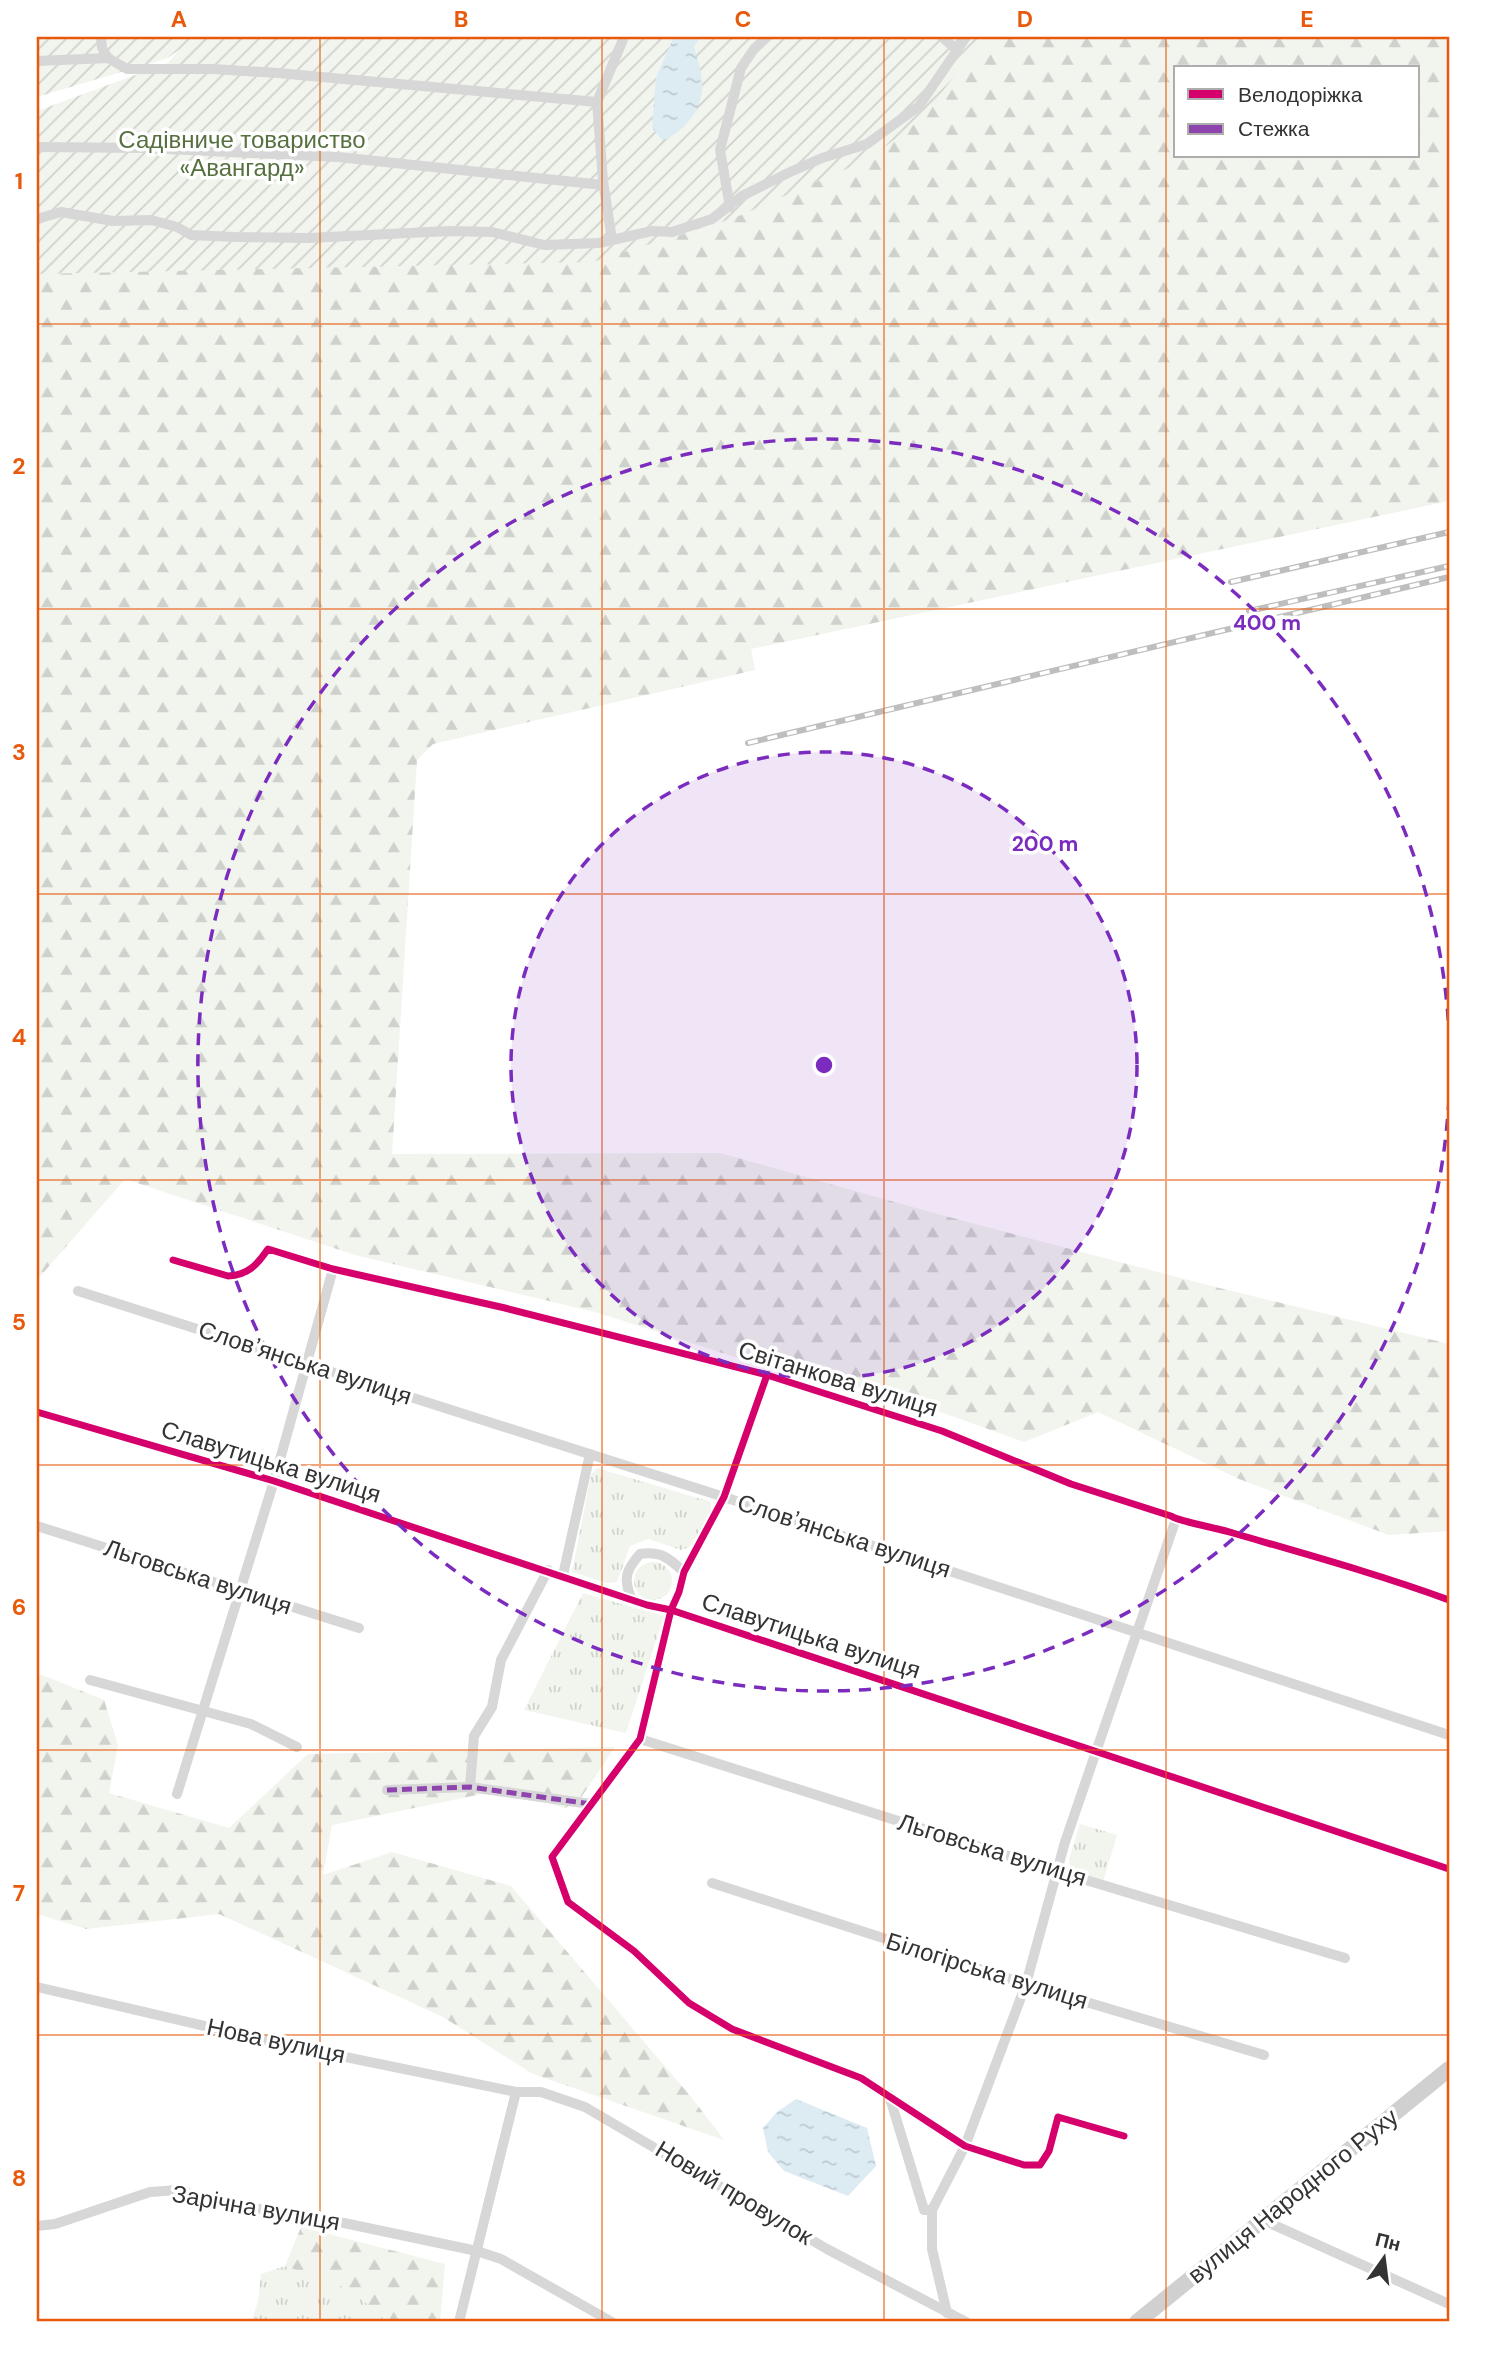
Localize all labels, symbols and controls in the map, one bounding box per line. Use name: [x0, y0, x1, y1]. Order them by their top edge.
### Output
text: A: [171, 4, 187, 34]
text: B: [454, 4, 468, 34]
text: C: [735, 4, 751, 34]
text: D: [1017, 4, 1033, 34]
text: E: [1300, 4, 1314, 34]
legend: [1174, 66, 1420, 158]
text: Велодоріжка: [1238, 81, 1363, 109]
text: Стежка: [1238, 115, 1310, 143]
park label: Садівниче товариство «Авангард»: [118, 124, 366, 183]
text: 1: [15, 166, 23, 196]
text: 2: [12, 451, 26, 481]
text: 400 m: [1233, 609, 1301, 637]
text: 3: [12, 737, 26, 767]
text: 200 m: [1012, 830, 1078, 858]
text: 4: [12, 1022, 27, 1052]
centre of rings: [812, 1053, 836, 1077]
text: 5: [12, 1307, 26, 1337]
street label: Словʼянська вулиця: [195, 1313, 416, 1412]
street label: Світанкова вулиця: [735, 1333, 942, 1424]
street label: Славутицька вулиця: [158, 1413, 385, 1510]
street label: Словʼянська вулиця: [734, 1486, 955, 1585]
street label: Льговська вулиця: [100, 1532, 296, 1621]
street label: Славутицька вулиця: [698, 1586, 924, 1686]
text: 6: [12, 1592, 26, 1622]
street label: Льговська вулиця: [894, 1806, 1090, 1893]
text: 7: [13, 1878, 25, 1908]
street label: Білогірська вулиця: [883, 1925, 1092, 2016]
street label: Нова вулиця: [204, 2011, 348, 2070]
street label: вулиця Народного Руху: [1181, 2101, 1404, 2290]
street label: Новий провулок: [650, 2133, 819, 2252]
text: 8: [12, 2163, 26, 2193]
street label: Зарічна вулиця: [170, 2177, 342, 2238]
north arrow: [1350, 2222, 1420, 2292]
text: Пн: [1373, 2227, 1403, 2257]

